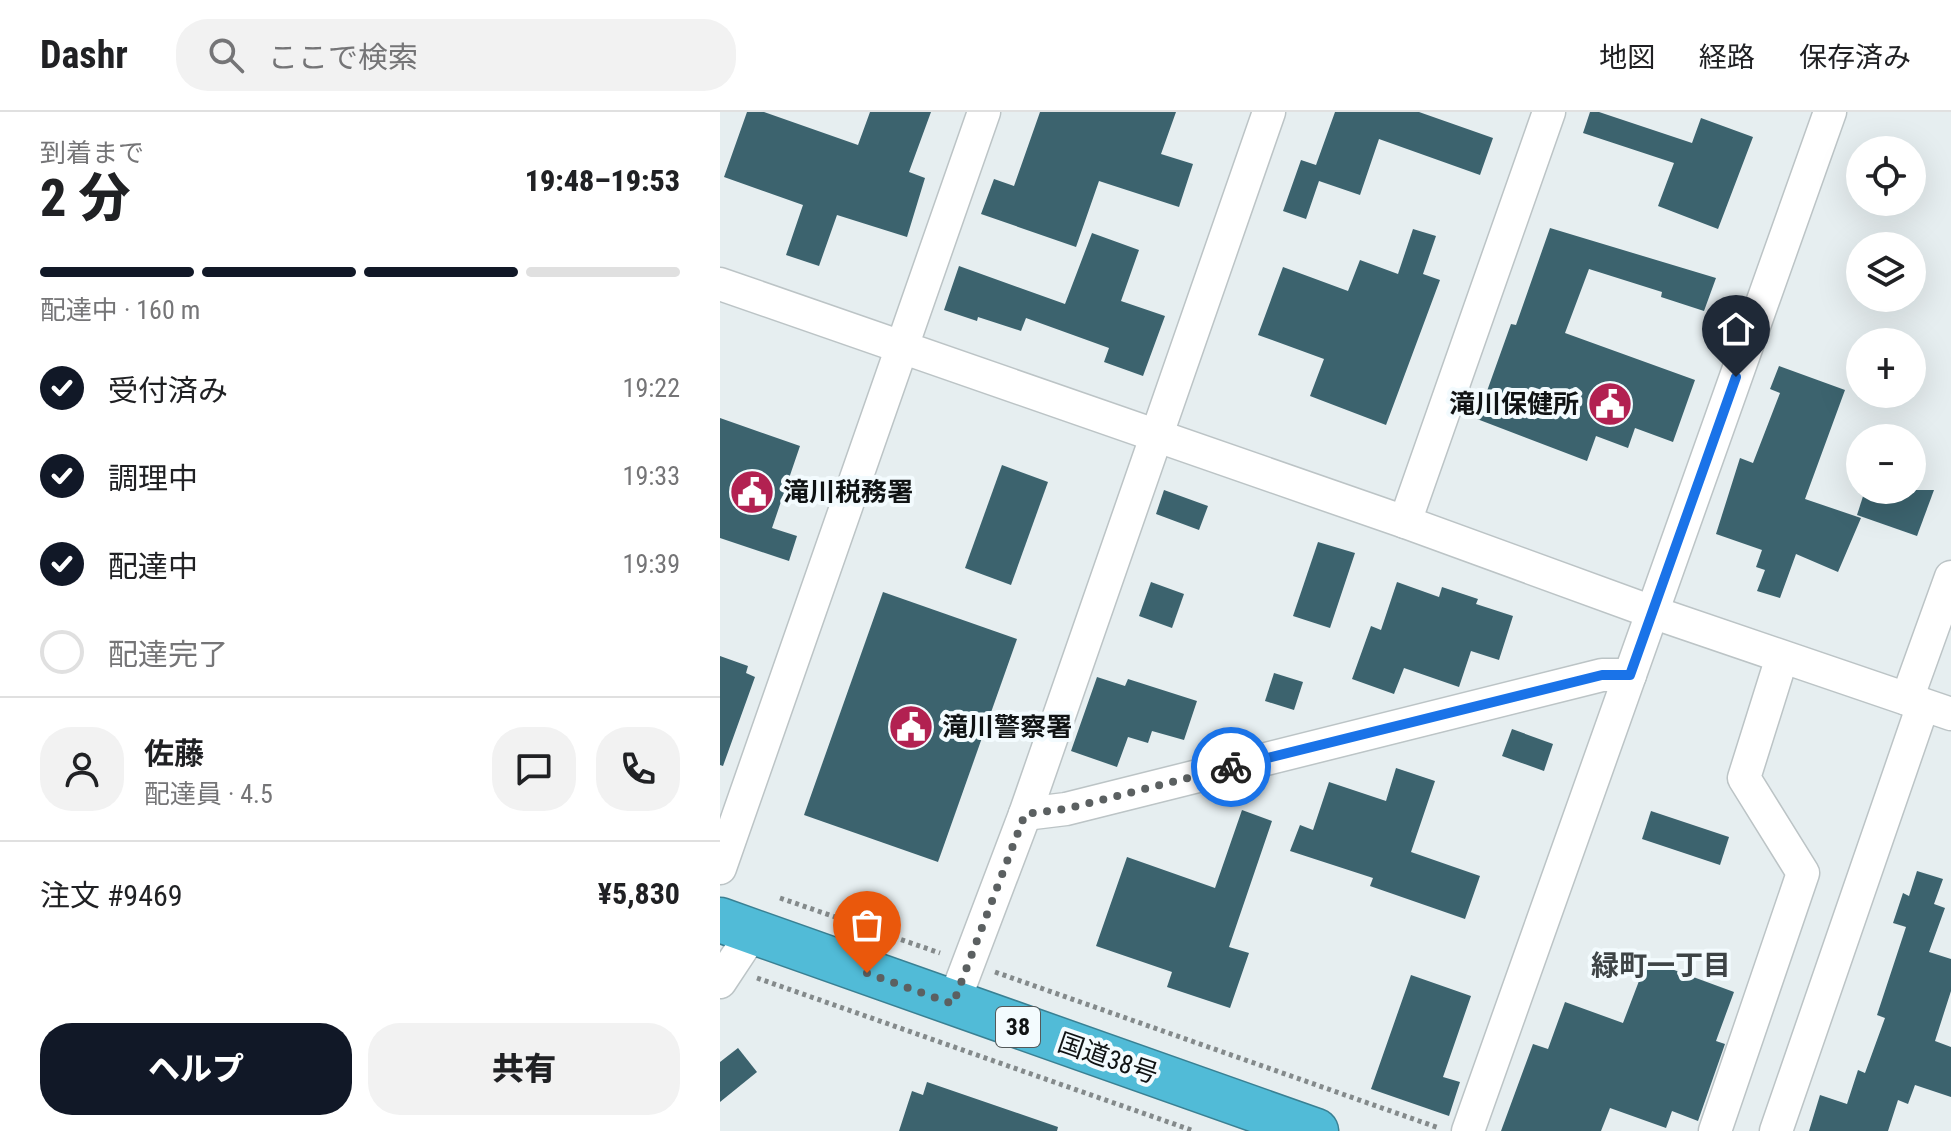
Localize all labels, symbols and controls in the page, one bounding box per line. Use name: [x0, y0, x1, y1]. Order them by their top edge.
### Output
search box: [176, 19, 736, 91]
text: Dashr: [40, 33, 128, 77]
icon: search: [204, 33, 248, 77]
text: ここで検索: [268, 40, 418, 75]
text: 地図: [1599, 41, 1655, 74]
text: 経路: [1699, 41, 1755, 74]
text: 保存済み: [1799, 41, 1911, 74]
map controls: [1846, 136, 1926, 504]
button: locate: [1846, 136, 1926, 216]
text: 到着まで: [40, 138, 144, 168]
text: 19:48–19:53: [525, 163, 680, 198]
text: 2 分: [40, 168, 130, 229]
button: layers: [1846, 232, 1926, 312]
text: 配達中 · 160 m: [40, 295, 200, 325]
pin: [1702, 295, 1770, 377]
icon: home: [1714, 307, 1758, 351]
button: +: [1846, 328, 1926, 408]
icon: check: [40, 366, 84, 410]
text: 受付済み: [108, 373, 228, 408]
text: 19:22: [623, 373, 680, 403]
public building icon: 滝川保健所: [1586, 380, 1634, 428]
place label: 滝川保健所: [1449, 389, 1579, 419]
button: −: [1846, 424, 1926, 504]
icon: check: [40, 454, 84, 498]
text: 調理中: [108, 461, 198, 496]
text: 19:33: [623, 461, 680, 491]
public building icon: 滝川税務署: [728, 468, 776, 516]
place label: 滝川税務署: [783, 477, 913, 507]
icon: check: [40, 542, 84, 586]
text: 配達中: [108, 549, 198, 584]
text: 19:39: [623, 549, 680, 579]
text: 配達完了: [108, 637, 228, 672]
public building icon: 滝川警察署: [887, 703, 935, 751]
place label: 滝川警察署: [942, 712, 1072, 742]
button: person: [40, 727, 124, 811]
button: chat: [492, 727, 576, 811]
button: phone: [596, 727, 680, 811]
courier: [1191, 727, 1271, 807]
text: 佐藤: [144, 736, 204, 771]
icon: bike: [1209, 745, 1253, 789]
text: 配達員 · 4.5: [144, 779, 273, 809]
text: ¥5,830: [598, 876, 680, 911]
text: 注文 #9469: [40, 878, 183, 913]
pin: [833, 891, 901, 973]
icon: bag: [845, 903, 889, 947]
district label: 緑町一丁目: [1591, 949, 1731, 982]
road number: 38: [996, 1007, 1040, 1047]
button: ヘルプ: [40, 1023, 352, 1115]
button: 共有: [368, 1023, 680, 1115]
street label: 国道38号: [1054, 1027, 1162, 1089]

